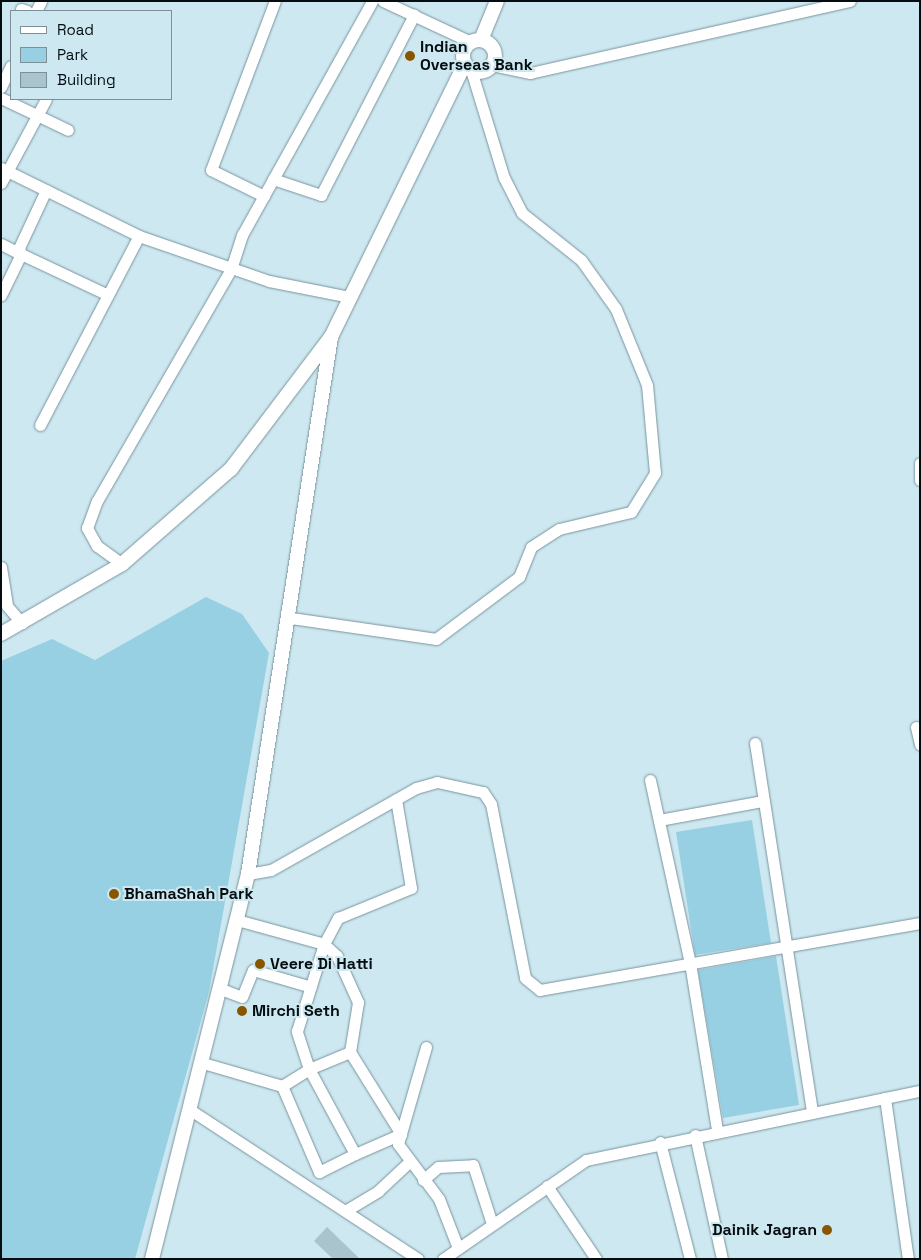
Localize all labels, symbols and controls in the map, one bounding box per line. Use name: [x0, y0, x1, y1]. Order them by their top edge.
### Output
legend: [10, 10, 172, 100]
text: Road: [57, 20, 94, 39]
place label: Indian Overseas Bank: [420, 37, 533, 75]
text: Park: [57, 45, 88, 64]
marker: Indian Overseas Bank: [404, 50, 416, 62]
text: Building: [57, 70, 116, 89]
place label: BhamaShah Park: [124, 884, 253, 904]
marker: BhamaShah Park: [108, 888, 120, 900]
place label: Veere Di Hatti: [270, 954, 373, 974]
marker: Veere Di Hatti: [254, 958, 266, 970]
place label: Mirchi Seth: [252, 1001, 340, 1021]
marker: Mirchi Seth: [236, 1005, 248, 1017]
place label: Dainik Jagran: [712, 1220, 817, 1240]
marker: Dainik Jagran: [821, 1224, 833, 1236]

